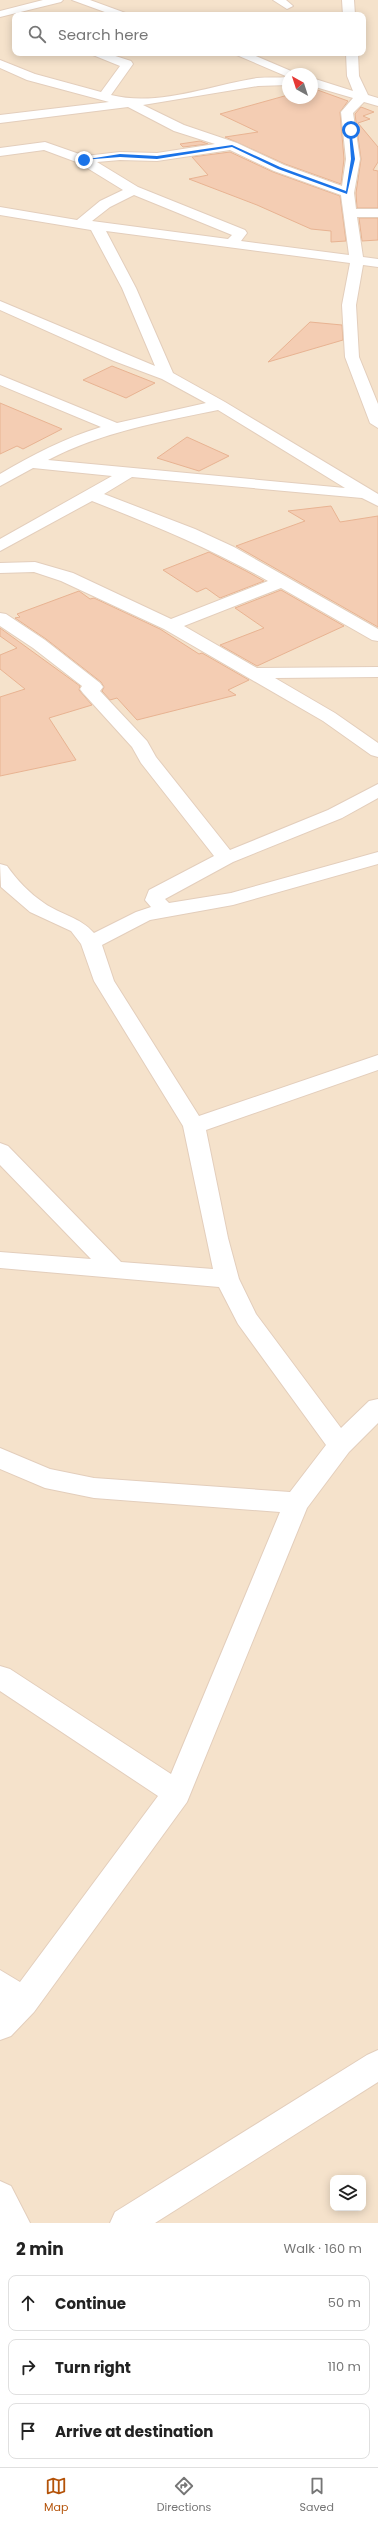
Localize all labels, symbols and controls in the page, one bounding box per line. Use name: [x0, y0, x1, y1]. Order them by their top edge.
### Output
search box: [12, 12, 366, 56]
icon: search: [26, 23, 48, 45]
text: Search here: [58, 24, 148, 45]
north arrow: [282, 68, 318, 104]
route start: [342, 121, 360, 139]
route end: [75, 151, 93, 169]
map controls: [330, 2175, 366, 2211]
button: layers: [330, 2175, 366, 2211]
text: 2 min: [16, 2237, 64, 2261]
text: Walk · 160 m: [283, 2239, 362, 2258]
icon: ahead: [17, 2292, 39, 2314]
text: Continue: [55, 2293, 126, 2314]
text: 50 m: [328, 2293, 361, 2312]
icon: right: [17, 2356, 39, 2378]
text: Turn right: [55, 2357, 131, 2378]
text: 110 m: [328, 2357, 361, 2376]
icon: arrive: [17, 2420, 39, 2442]
text: Arrive at destination: [55, 2421, 213, 2442]
tab: Map: [44, 2475, 68, 2516]
tab: Directions: [157, 2475, 211, 2516]
tab: Saved: [300, 2475, 334, 2516]

